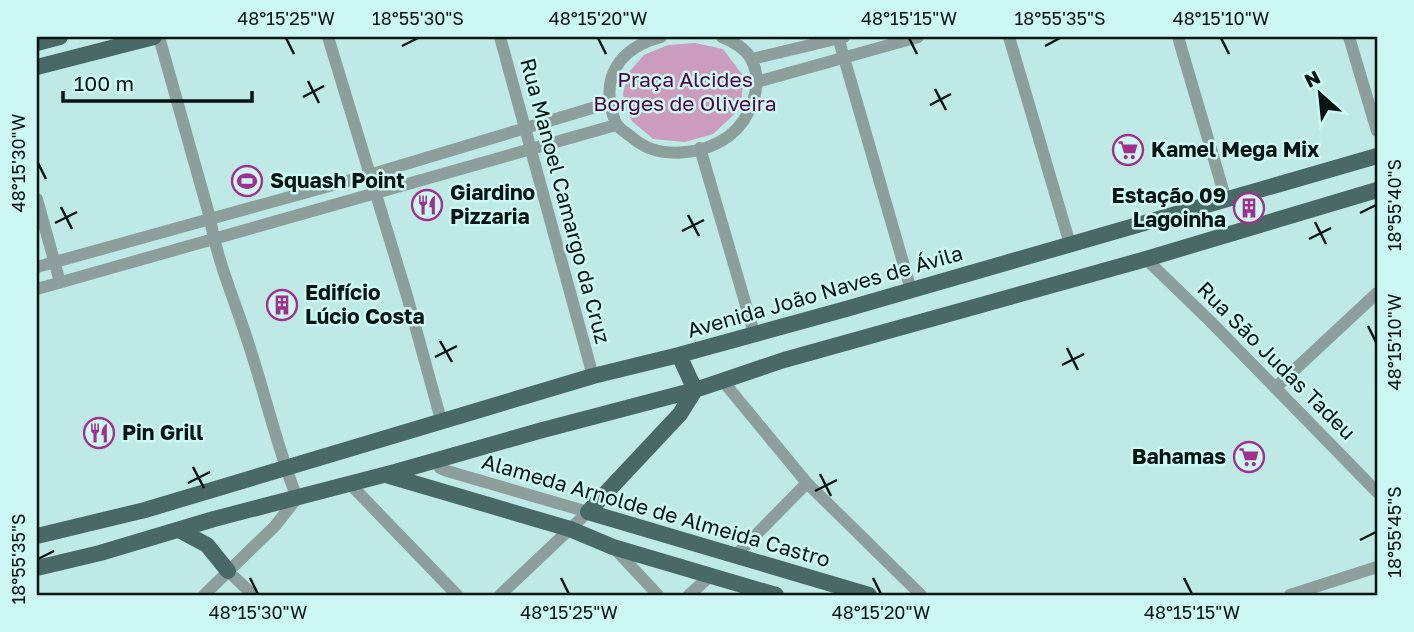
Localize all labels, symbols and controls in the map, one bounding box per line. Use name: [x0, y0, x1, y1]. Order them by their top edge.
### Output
text: 48°15'25"W: [237, 7, 335, 29]
text: 18°55'30"S: [372, 7, 464, 29]
text: 48°15'20"W: [549, 7, 647, 29]
text: 48°15'15"W: [861, 7, 957, 29]
text: 18°55'35"S: [1014, 7, 1106, 29]
text: 48°15'10"W: [1173, 7, 1269, 29]
street label: Rua Manoel Camargo da Cruz: [515, 55, 617, 346]
scale bar: [63, 60, 252, 104]
north arrow: [1284, 60, 1354, 130]
text: N: [1300, 65, 1324, 92]
park label: Praça Alcides Borges de Oliveira: [593, 66, 777, 116]
text: 100 m: [74, 70, 134, 96]
text: 48°15'30"W: [7, 114, 29, 212]
supermarket icon: Kamel Mega Mix: [1111, 133, 1145, 167]
place label: Kamel Mega Mix: [1151, 136, 1319, 162]
text: 18°55'40"S: [1383, 159, 1405, 251]
sports icon: Squash Point: [230, 164, 264, 198]
place label: Squash Point: [270, 167, 405, 193]
place label: Giardino Pizzaria: [450, 179, 535, 229]
place label: Estação 09 Lagoinha: [1112, 182, 1226, 232]
restaurant icon: Giardino Pizzaria: [410, 188, 444, 222]
building icon: Estação 09 Lagoinha: [1232, 191, 1266, 225]
street label: Avenida João Naves de Ávila: [684, 239, 965, 343]
street label: Rua São Judas Tadeu: [1192, 276, 1361, 445]
place label: Edifício Lúcio Costa: [305, 279, 425, 329]
building icon: Edifício Lúcio Costa: [265, 288, 299, 322]
text: 48°15'10"W: [1383, 294, 1405, 390]
restaurant icon: Pin Grill: [82, 416, 116, 450]
place label: Pin Grill: [122, 419, 203, 445]
supermarket icon: Bahamas: [1232, 440, 1266, 474]
place label: Bahamas: [1132, 443, 1226, 469]
street label: Alameda Arnolde de Almeida Castro: [479, 448, 833, 572]
text: 18°55'45"S: [1383, 486, 1405, 578]
text: 18°55'35"S: [7, 513, 29, 605]
text: 48°15'30"W: [209, 601, 307, 623]
text: 48°15'25"W: [520, 601, 618, 623]
text: 48°15'20"W: [832, 601, 930, 623]
text: 48°15'15"W: [1144, 601, 1240, 623]

